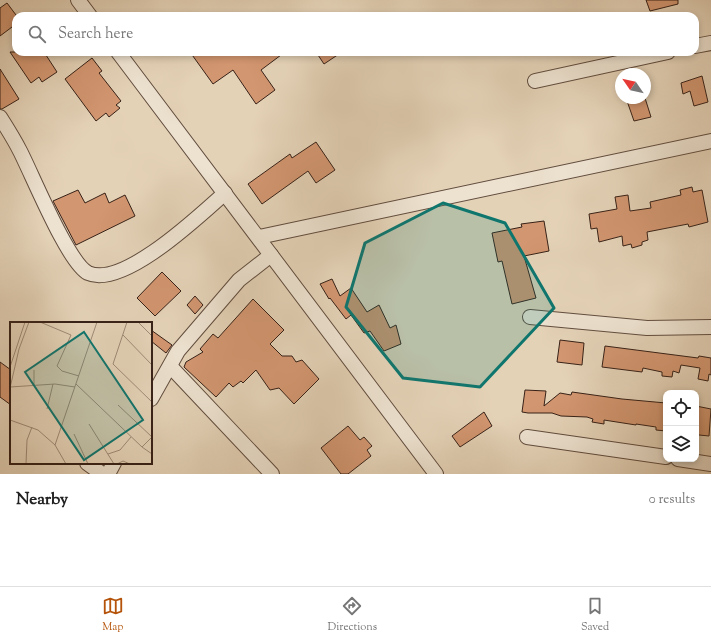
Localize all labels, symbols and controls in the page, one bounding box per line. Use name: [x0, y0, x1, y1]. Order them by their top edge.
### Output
search box: [12, 12, 699, 56]
icon: search: [26, 23, 48, 45]
text: Search here: [58, 24, 133, 45]
north arrow: [615, 68, 651, 104]
inset map: [10, 322, 152, 464]
map controls: [663, 390, 699, 462]
button: locate: [663, 390, 699, 426]
button: layers: [663, 426, 699, 462]
text: Nearby: [16, 488, 68, 512]
text: 0 results: [649, 491, 695, 509]
tab: Map: [102, 595, 124, 635]
tab: Directions: [328, 595, 377, 635]
tab: Saved: [581, 595, 609, 635]

